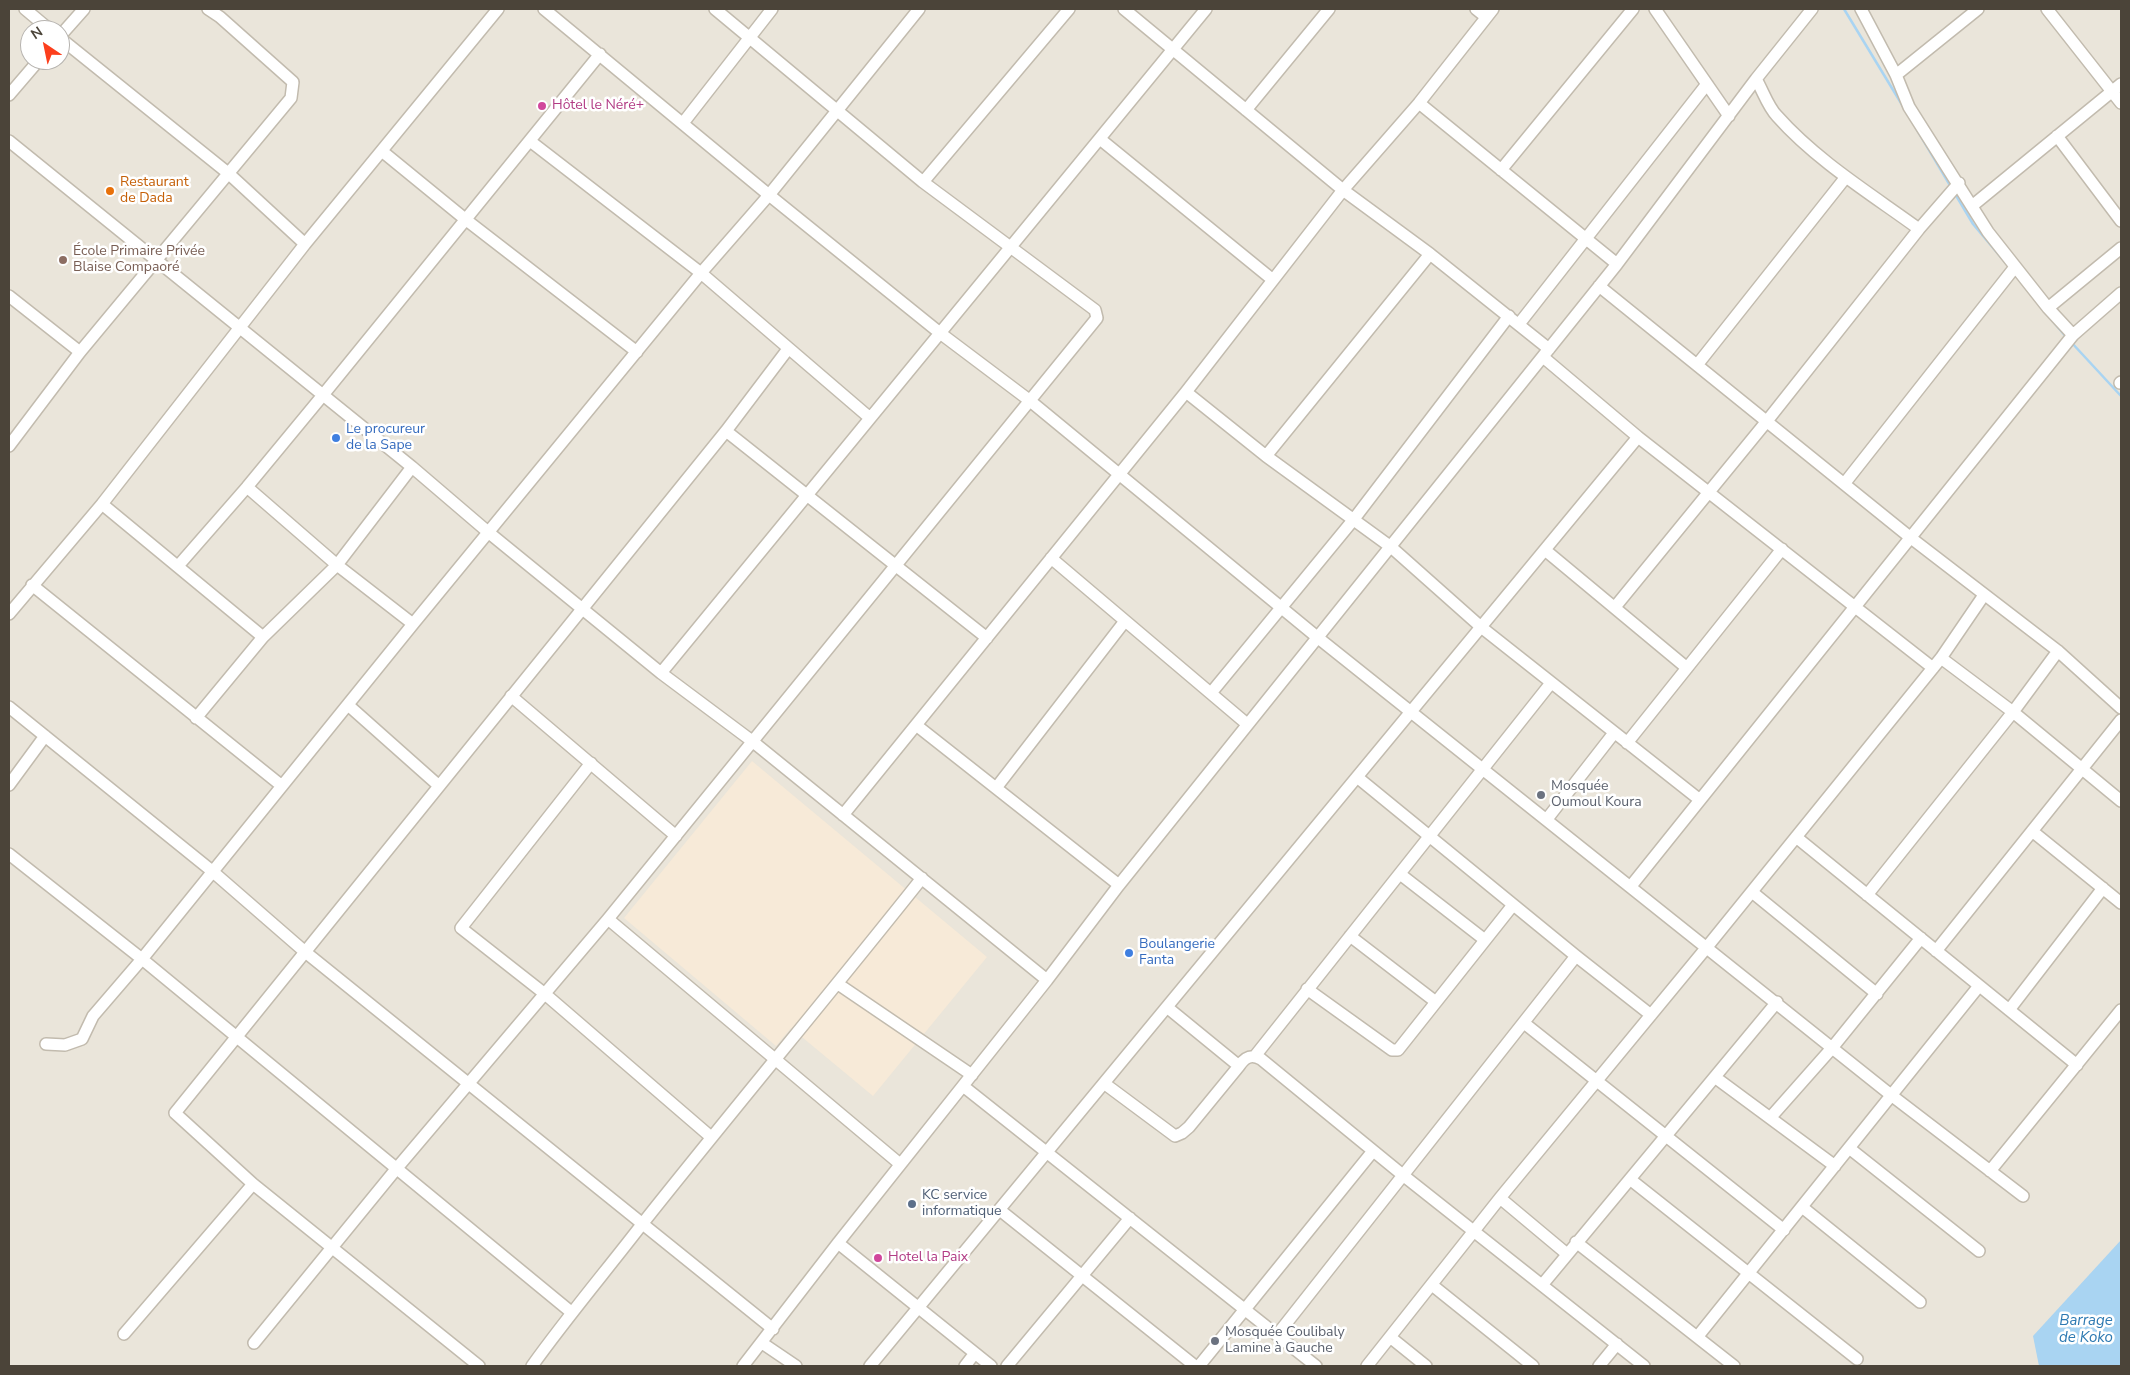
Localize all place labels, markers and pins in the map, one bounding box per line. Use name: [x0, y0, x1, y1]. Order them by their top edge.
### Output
place label: Hôtel le Néré+: [552, 98, 644, 114]
marker: Hôtel le Néré+: [536, 100, 548, 112]
place label: Restaurant de Dada: [120, 175, 189, 208]
marker: Restaurant de Dada: [104, 185, 116, 197]
place label: École Primaire Privée Blaise Compaoré: [73, 244, 205, 276]
marker: École Primaire Privée Blaise Compaoré: [57, 254, 69, 266]
place label: Le procureur de la Sape: [346, 422, 425, 454]
marker: Le procureur de la Sape: [330, 432, 342, 444]
place label: Mosquée Oumoul Koura: [1551, 779, 1642, 812]
marker: Mosquée Oumoul Koura: [1535, 789, 1547, 801]
place label: Boulangerie Fanta: [1139, 937, 1215, 970]
marker: Boulangerie Fanta: [1123, 947, 1135, 959]
place label: KC service informatique: [922, 1188, 1001, 1220]
marker: KC service informatique: [906, 1198, 918, 1210]
place label: Hotel la Paix: [888, 1250, 968, 1266]
marker: Hotel la Paix: [872, 1252, 884, 1264]
place label: Mosquée Coulibaly Lamine à Gauche: [1225, 1325, 1345, 1358]
marker: Mosquée Coulibaly Lamine à Gauche: [1209, 1335, 1221, 1347]

